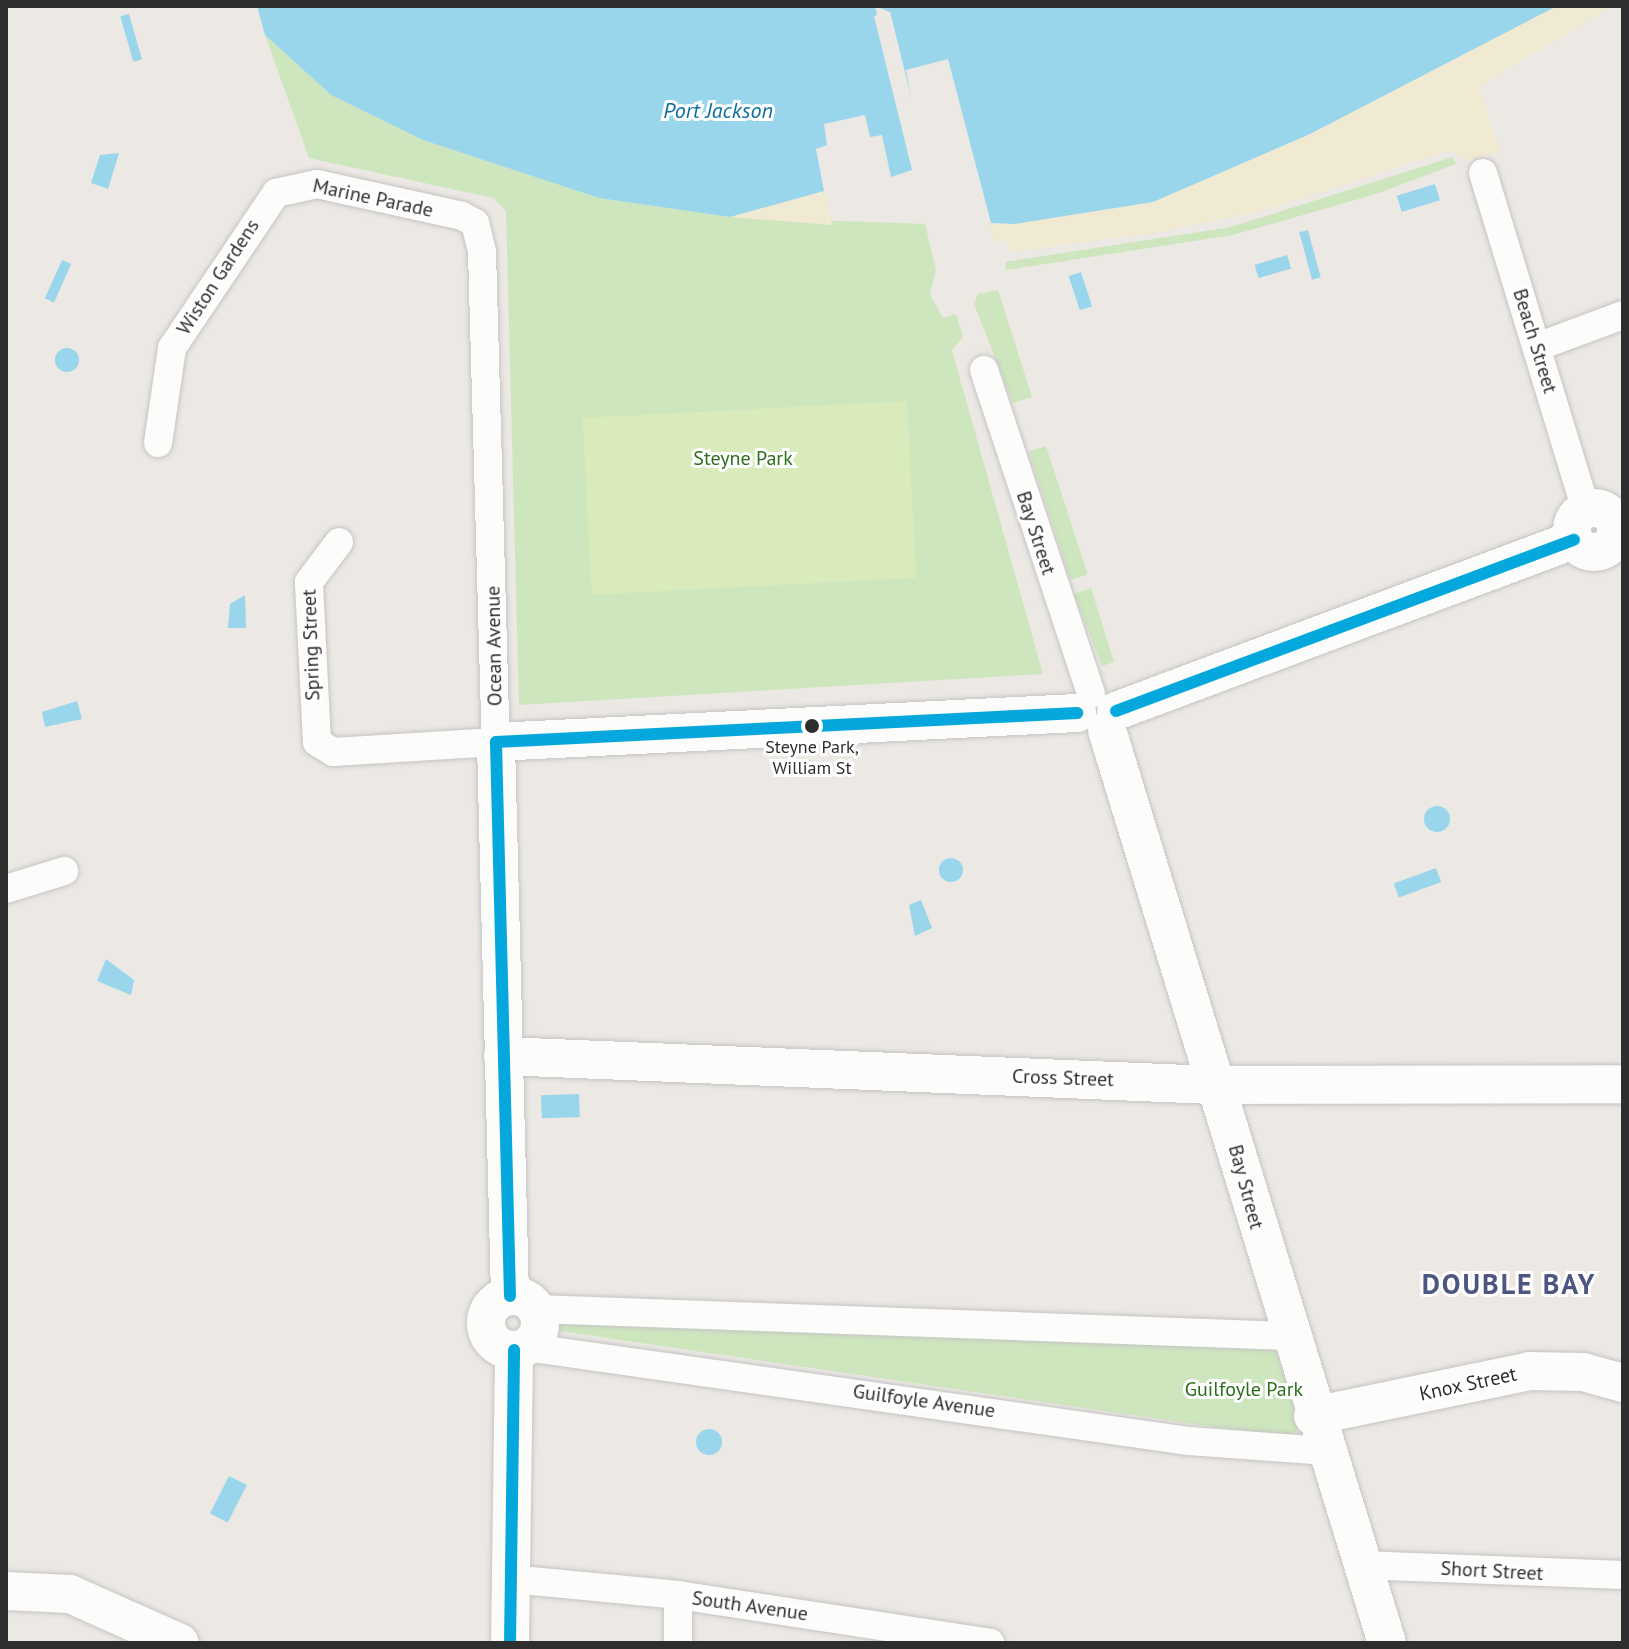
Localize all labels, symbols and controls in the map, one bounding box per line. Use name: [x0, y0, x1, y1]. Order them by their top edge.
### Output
water label: Port Jackson: [663, 98, 773, 124]
street label: Marine Parade: [311, 174, 435, 222]
street label: Wiston Gardens: [172, 215, 264, 339]
street label: Beach Street: [1508, 286, 1562, 396]
park label: Steyne Park: [693, 446, 793, 470]
street label: Bay Street: [1011, 488, 1061, 578]
street label: Ocean Avenue: [481, 585, 507, 707]
street label: Spring Street: [297, 589, 325, 701]
marker: Steyne Park, William St: [804, 718, 820, 734]
place label: Steyne Park, William St: [765, 737, 859, 780]
street label: Cross Street: [1012, 1064, 1114, 1092]
street label: Bay Street: [1223, 1142, 1269, 1232]
district label: DOUBLE BAY: [1422, 1267, 1596, 1301]
street label: Knox Street: [1417, 1362, 1519, 1406]
park label: Guilfoyle Park: [1185, 1377, 1303, 1401]
street label: Guilfoyle Avenue: [851, 1379, 997, 1423]
street label: Short Street: [1440, 1556, 1544, 1586]
street label: South Avenue: [690, 1586, 810, 1626]

